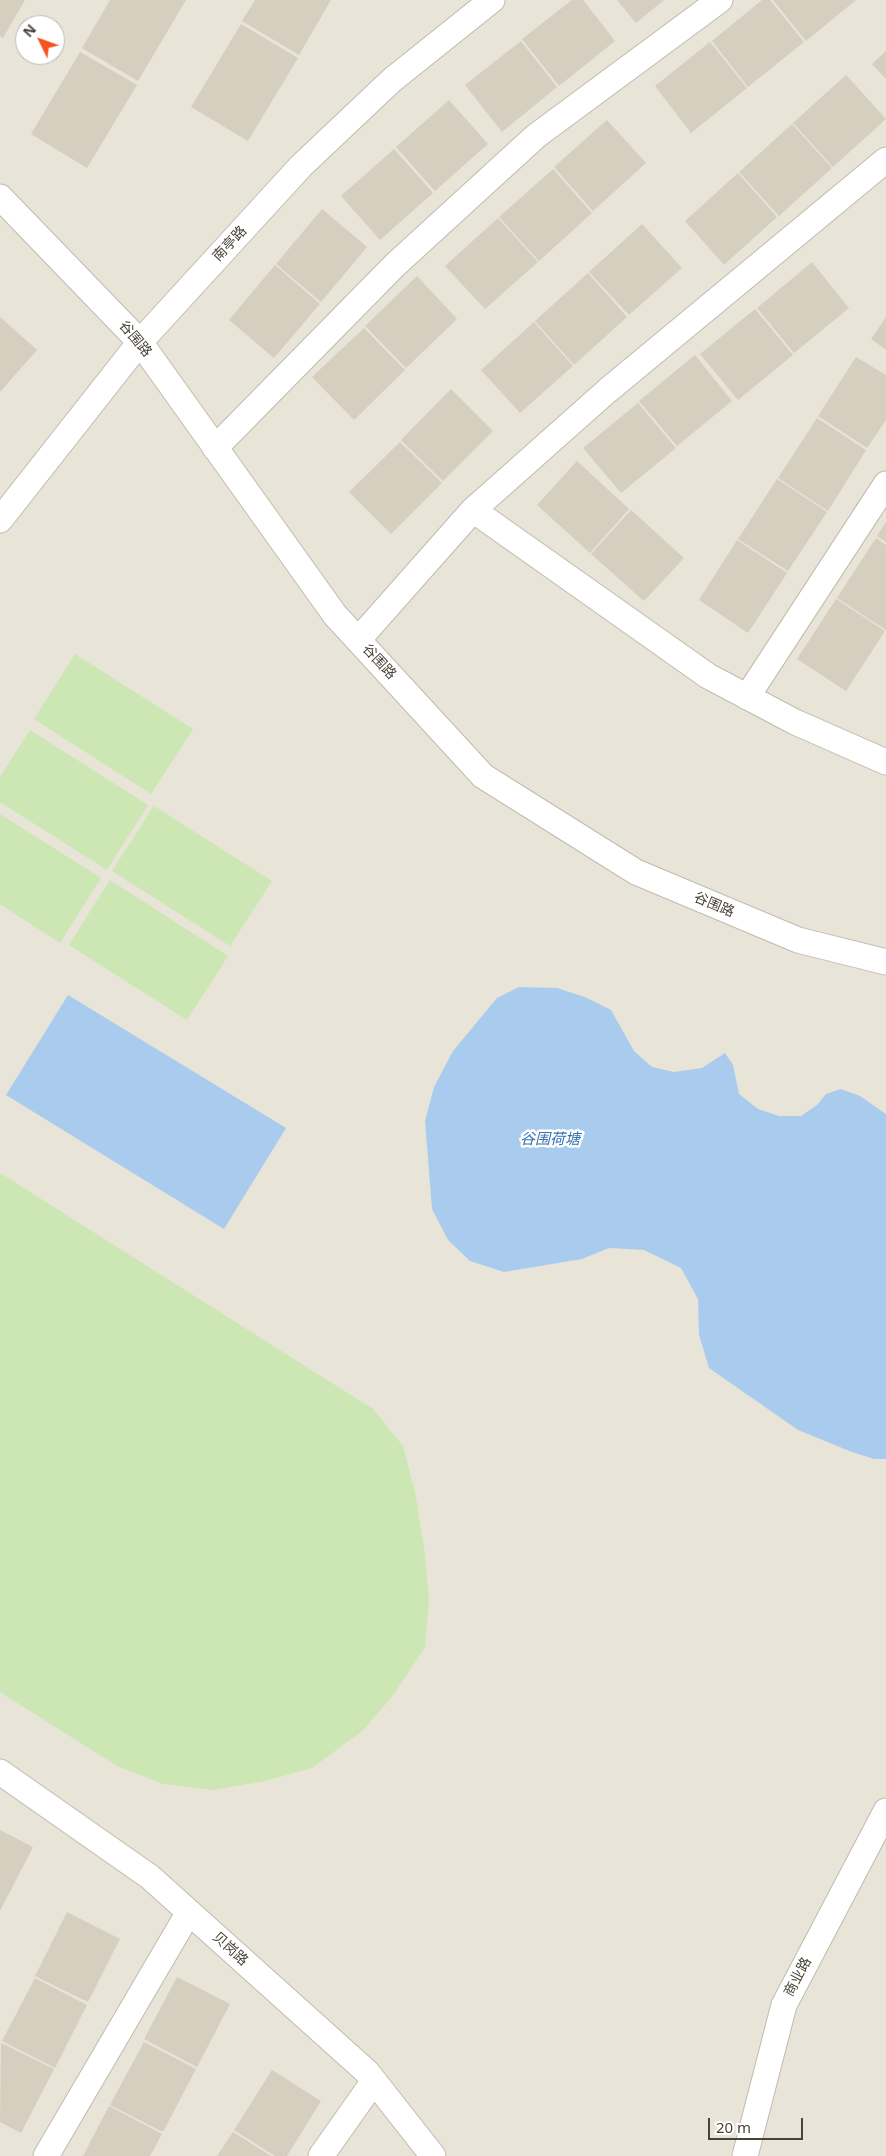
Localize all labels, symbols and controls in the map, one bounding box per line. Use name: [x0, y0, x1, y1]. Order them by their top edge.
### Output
north arrow: [15, 15, 65, 65]
text: N: [18, 20, 40, 41]
street label: 南亭路: [210, 223, 250, 265]
street label: 谷围路: [115, 318, 155, 360]
street label: 谷围路: [359, 641, 399, 683]
street label: 谷围路: [691, 889, 737, 921]
water label: 谷围荷塘: [520, 1131, 580, 1149]
street label: 贝岗路: [209, 1929, 251, 1969]
street label: 商业路: [781, 1955, 815, 1999]
scale bar: [711, 2108, 806, 2140]
text: 20 m: [716, 2117, 751, 2137]

